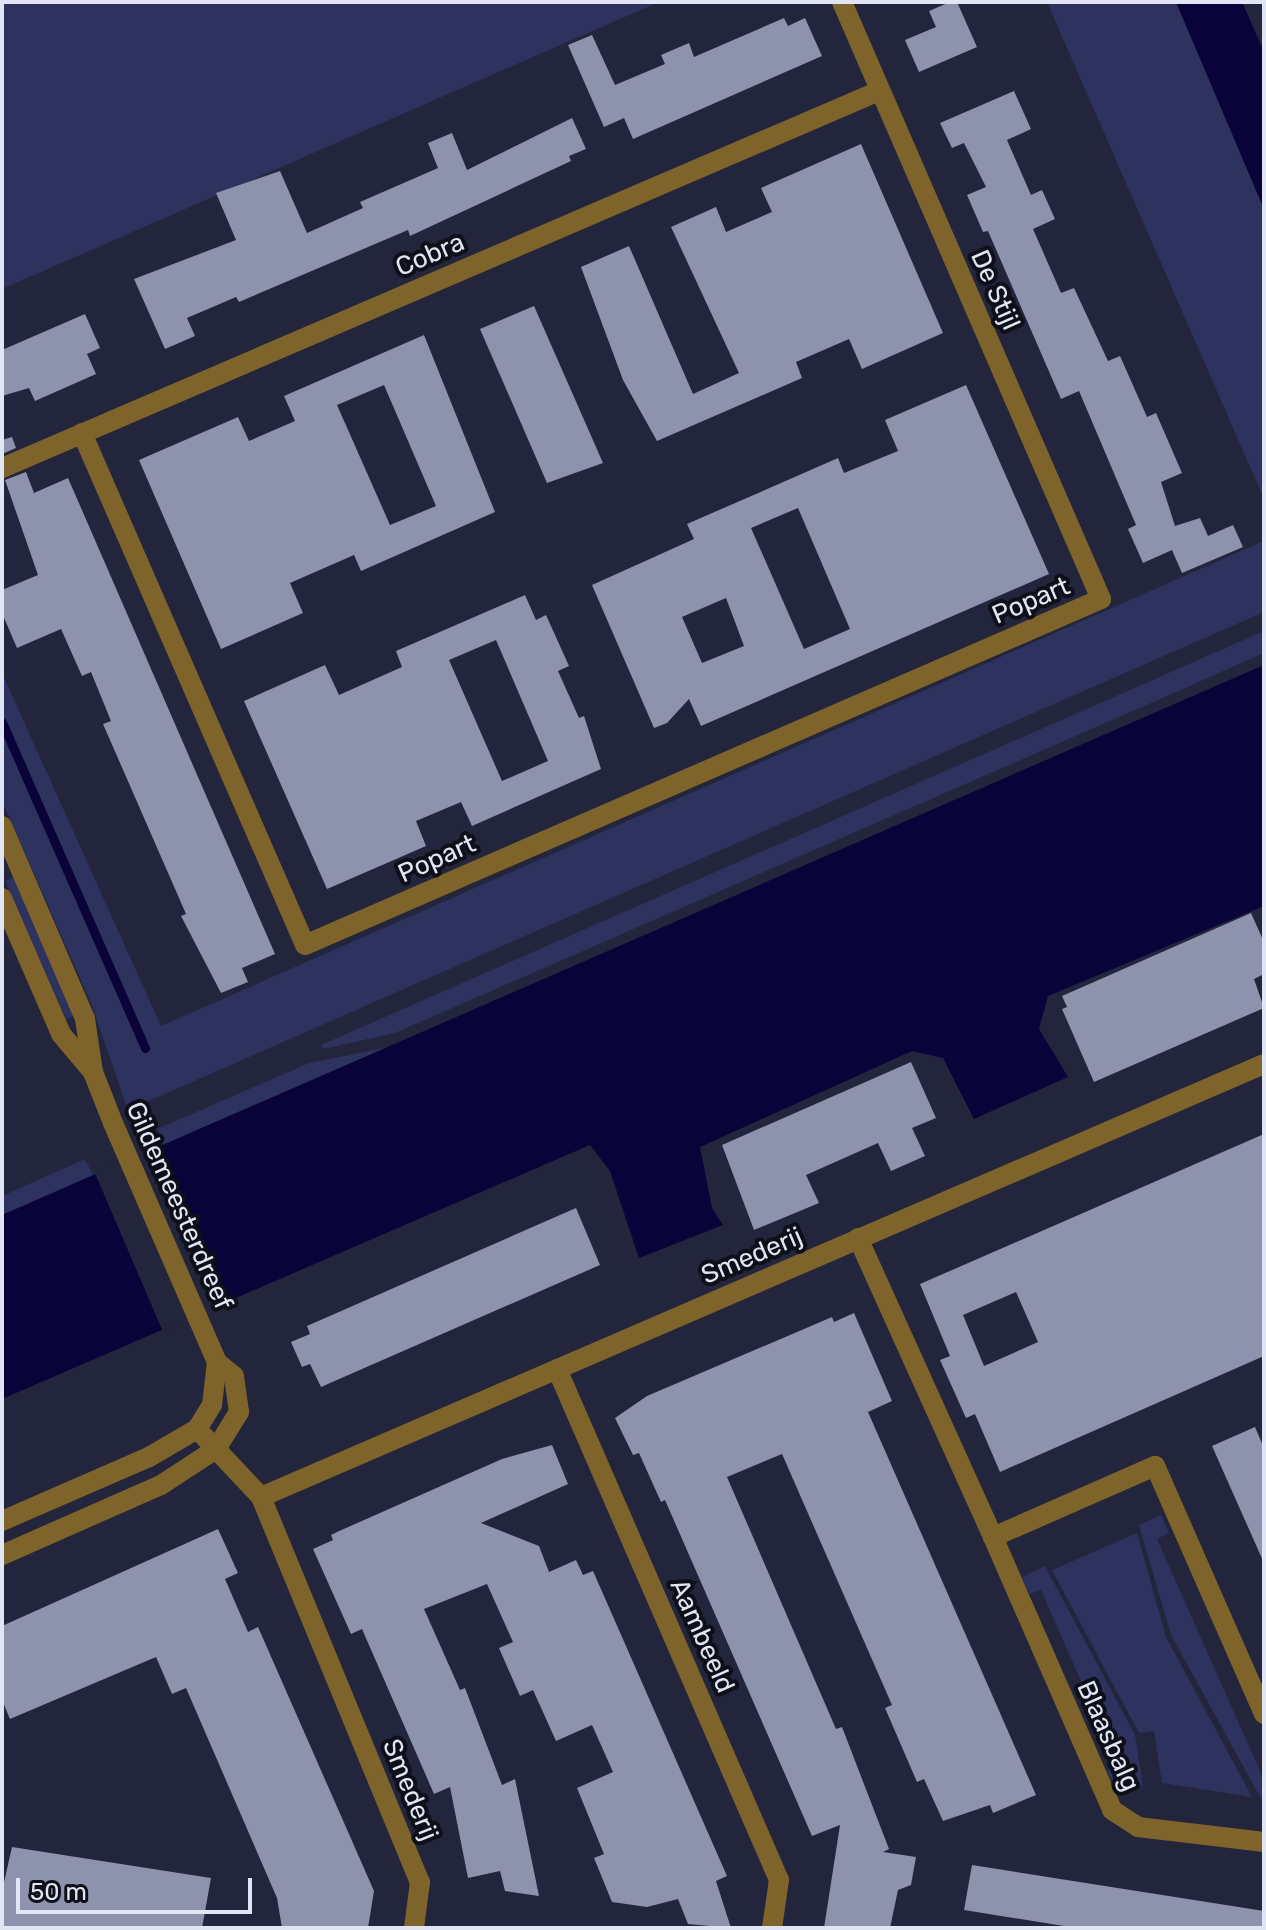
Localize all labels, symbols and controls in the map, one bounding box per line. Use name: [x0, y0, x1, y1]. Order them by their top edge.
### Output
street label: Cobra: [391, 227, 469, 283]
street label: De Stijl: [964, 245, 1026, 335]
street label: Popart: [987, 571, 1075, 631]
street label: Popart: [394, 828, 480, 890]
street label: Gildemeesterdreef: [119, 1097, 239, 1315]
street label: Smederij: [697, 1221, 807, 1291]
street label: Aambeeld: [663, 1574, 741, 1698]
street label: Blaasbalg: [1070, 1676, 1146, 1796]
street label: Smederij: [376, 1735, 444, 1845]
scale bar: [20, 1862, 256, 1912]
text: 50 m: [30, 1878, 87, 1906]

